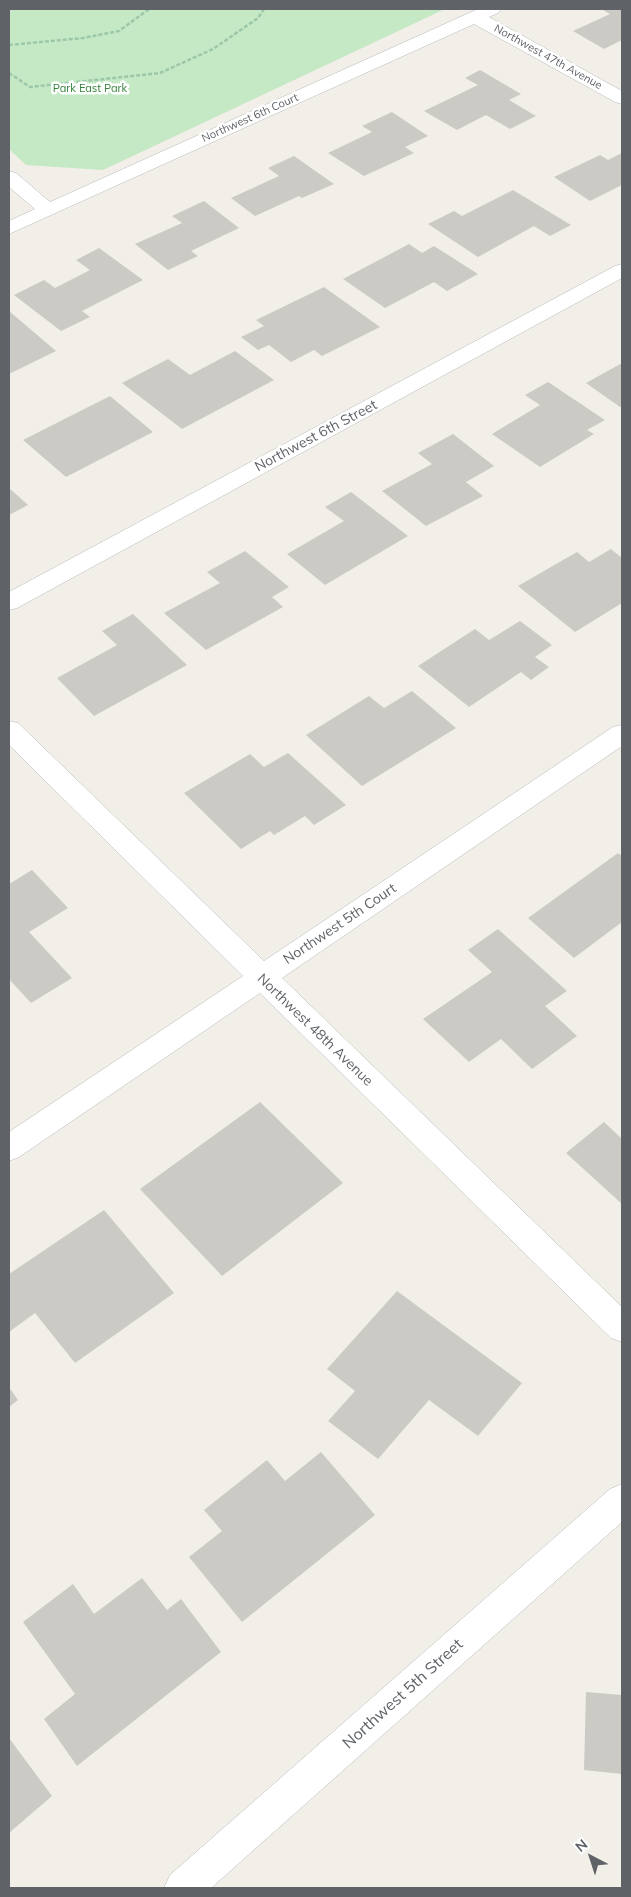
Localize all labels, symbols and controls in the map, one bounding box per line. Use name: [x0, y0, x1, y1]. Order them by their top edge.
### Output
street label: Northwest 47th Avenue: [492, 22, 604, 92]
park label: Park East Park: [53, 82, 127, 96]
street label: Northwest 6th Court: [200, 91, 300, 145]
street label: Northwest 6th Street: [252, 397, 380, 475]
street label: Northwest 5th Court: [280, 880, 400, 968]
street label: Northwest 48th Avenue: [254, 970, 376, 1090]
street label: Northwest 5th Street: [339, 1635, 467, 1753]
north arrow: [566, 1832, 616, 1882]
text: N: [572, 1835, 591, 1856]

